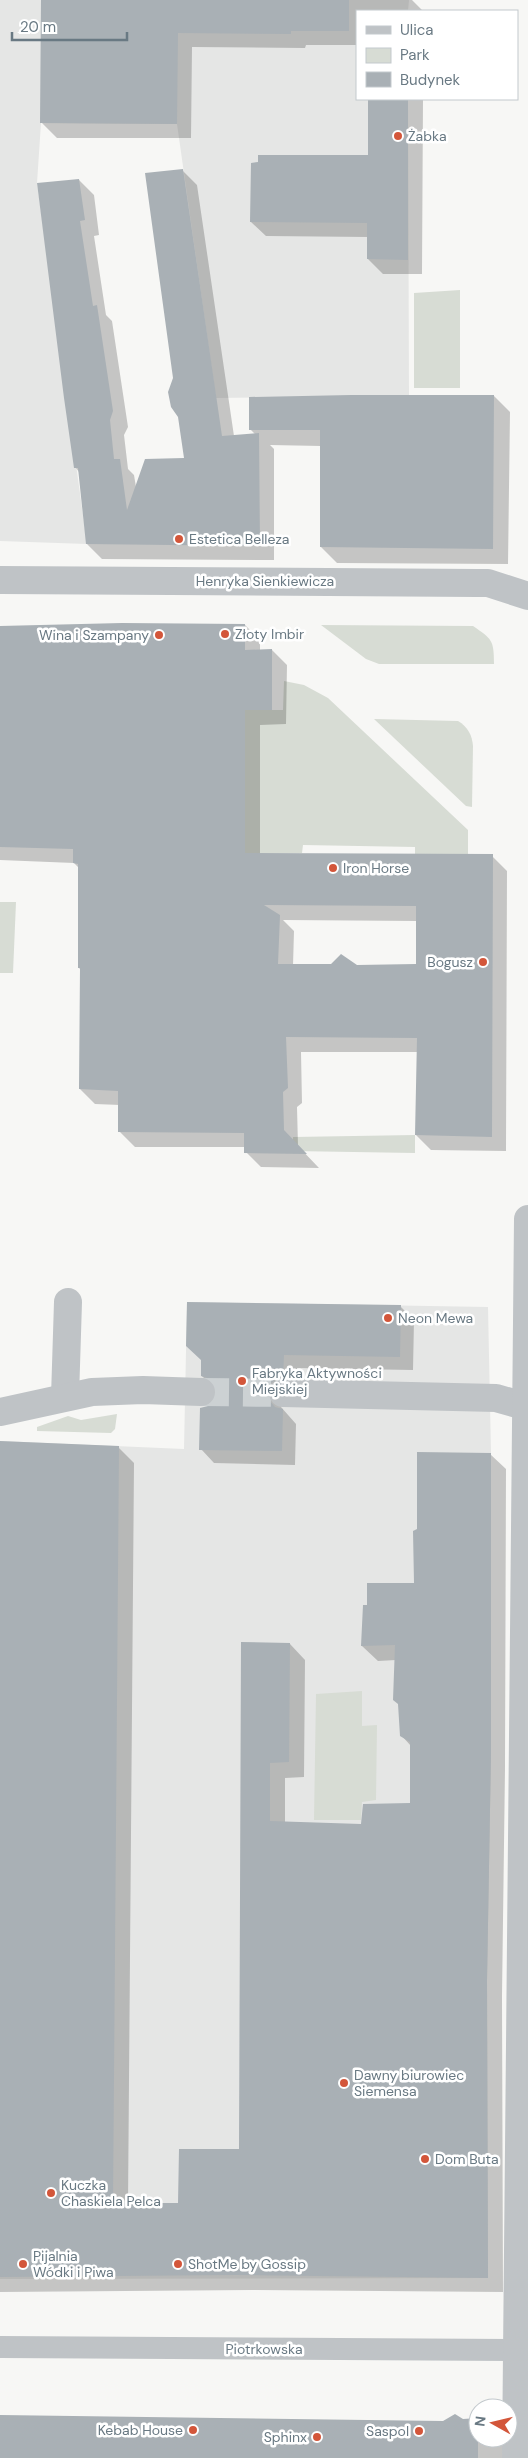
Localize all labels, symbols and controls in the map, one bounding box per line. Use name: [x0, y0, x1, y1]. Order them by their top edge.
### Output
scale bar: [12, 10, 128, 42]
legend: [356, 10, 518, 100]
text: 20 m: [20, 17, 56, 37]
text: Ulica: [400, 20, 434, 40]
text: Park: [400, 45, 430, 65]
text: Budynek: [400, 70, 461, 90]
place label: Żabka: [408, 127, 447, 145]
marker: Żabka: [392, 130, 404, 142]
place label: Estetica Belleza: [189, 530, 289, 548]
marker: Estetica Belleza: [173, 533, 185, 545]
street label: Henryka Sienkiewicza: [196, 572, 334, 590]
place label: Złoty Imbir: [235, 625, 304, 643]
place label: Wina i Szampany: [39, 626, 149, 644]
marker: Złoty Imbir: [219, 628, 231, 640]
marker: Wina i Szampany: [153, 629, 165, 641]
place label: Iron Horse: [343, 859, 409, 877]
marker: Iron Horse: [327, 862, 339, 874]
place label: Bogusz: [427, 953, 473, 971]
marker: Bogusz: [477, 956, 489, 968]
place label: Neon Mewa: [398, 1309, 473, 1327]
marker: Neon Mewa: [382, 1312, 394, 1324]
place label: Fabryka Aktywności Miejskiej: [252, 1364, 382, 1398]
marker: Fabryka Aktywności Miejskiej: [236, 1375, 248, 1387]
place label: Dawny biurowiec Siemensa: [354, 2066, 464, 2100]
marker: Dawny biurowiec Siemensa: [338, 2077, 350, 2089]
place label: Dom Buta: [435, 2150, 499, 2168]
marker: Dom Buta: [419, 2153, 431, 2165]
place label: Kuczka Chaskiela Pelca: [61, 2176, 161, 2210]
marker: Kuczka Chaskiela Pelca: [45, 2187, 57, 2199]
place label: Pijalnia Wódki i Piwa: [33, 2247, 114, 2281]
place label: ShotMe by Gossip: [188, 2255, 306, 2273]
marker: Pijalnia Wódki i Piwa: [17, 2258, 29, 2270]
marker: ShotMe by Gossip: [172, 2258, 184, 2270]
street label: Piotrkowska: [225, 2340, 303, 2358]
north arrow: [468, 2398, 518, 2448]
text: N: [471, 2415, 490, 2428]
place label: Kebab House: [98, 2421, 183, 2439]
place label: Saspol: [366, 2422, 409, 2440]
marker: Kebab House: [187, 2424, 199, 2436]
marker: Saspol: [413, 2425, 425, 2437]
place label: Sphinx: [264, 2428, 307, 2446]
marker: Sphinx: [311, 2431, 323, 2443]

